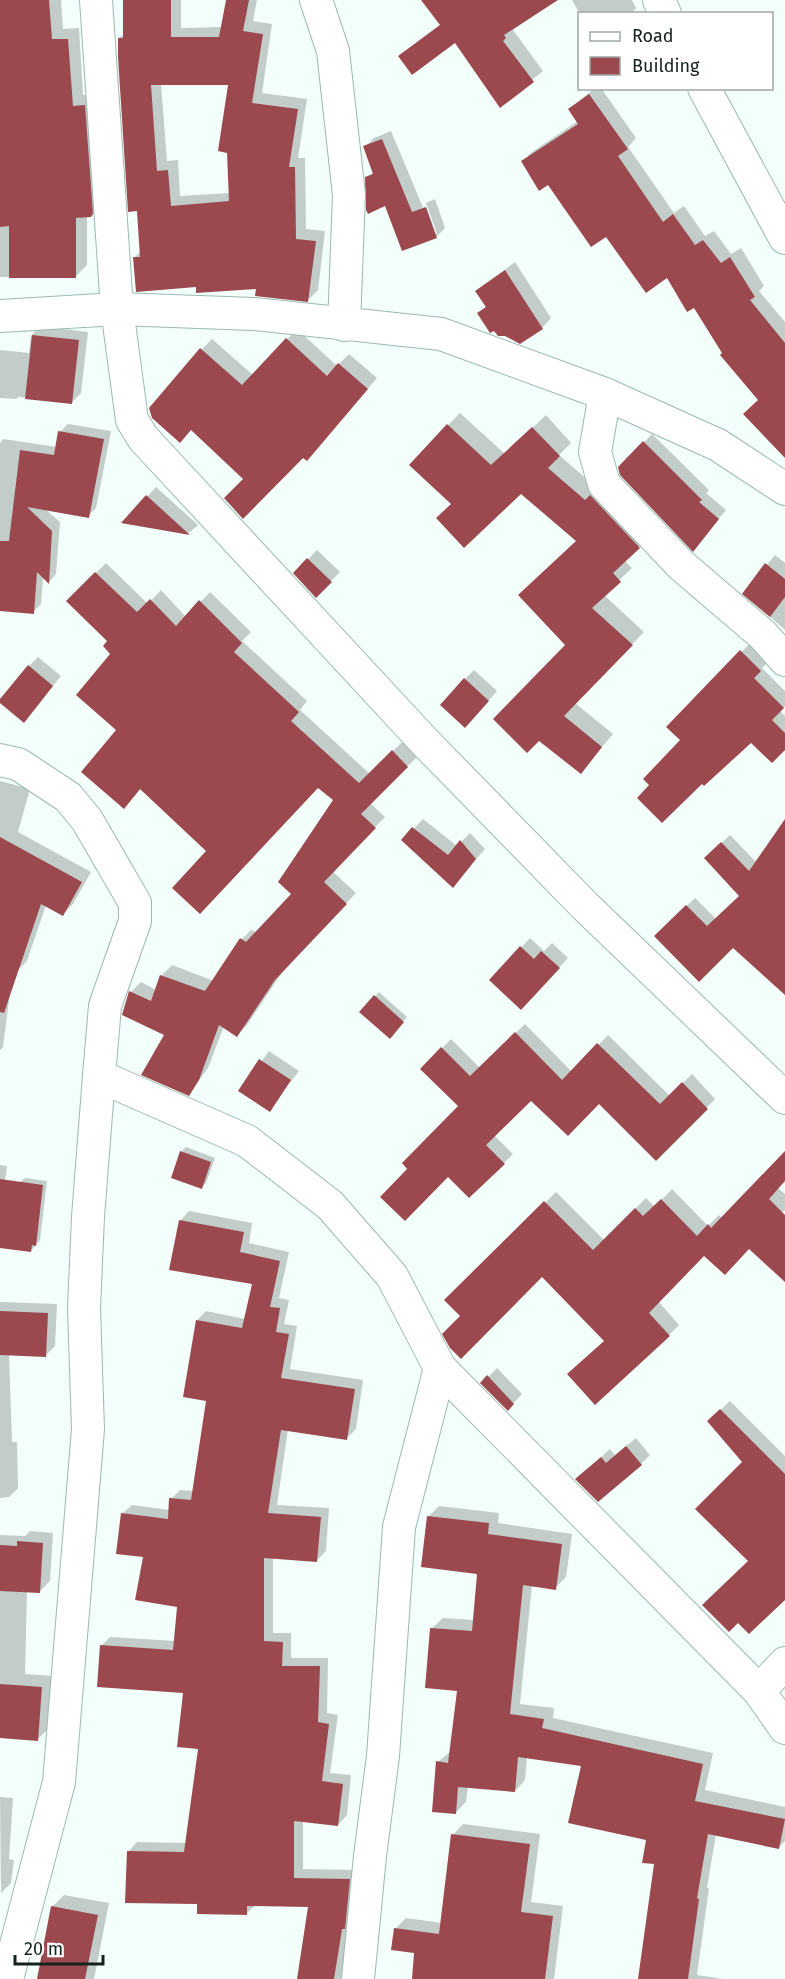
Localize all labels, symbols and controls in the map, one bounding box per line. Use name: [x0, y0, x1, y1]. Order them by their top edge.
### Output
legend: [578, 12, 773, 90]
text: Road: [632, 25, 674, 47]
text: Building: [632, 55, 700, 77]
scale bar: [15, 1928, 104, 1966]
text: 20 m: [24, 1938, 63, 1960]

